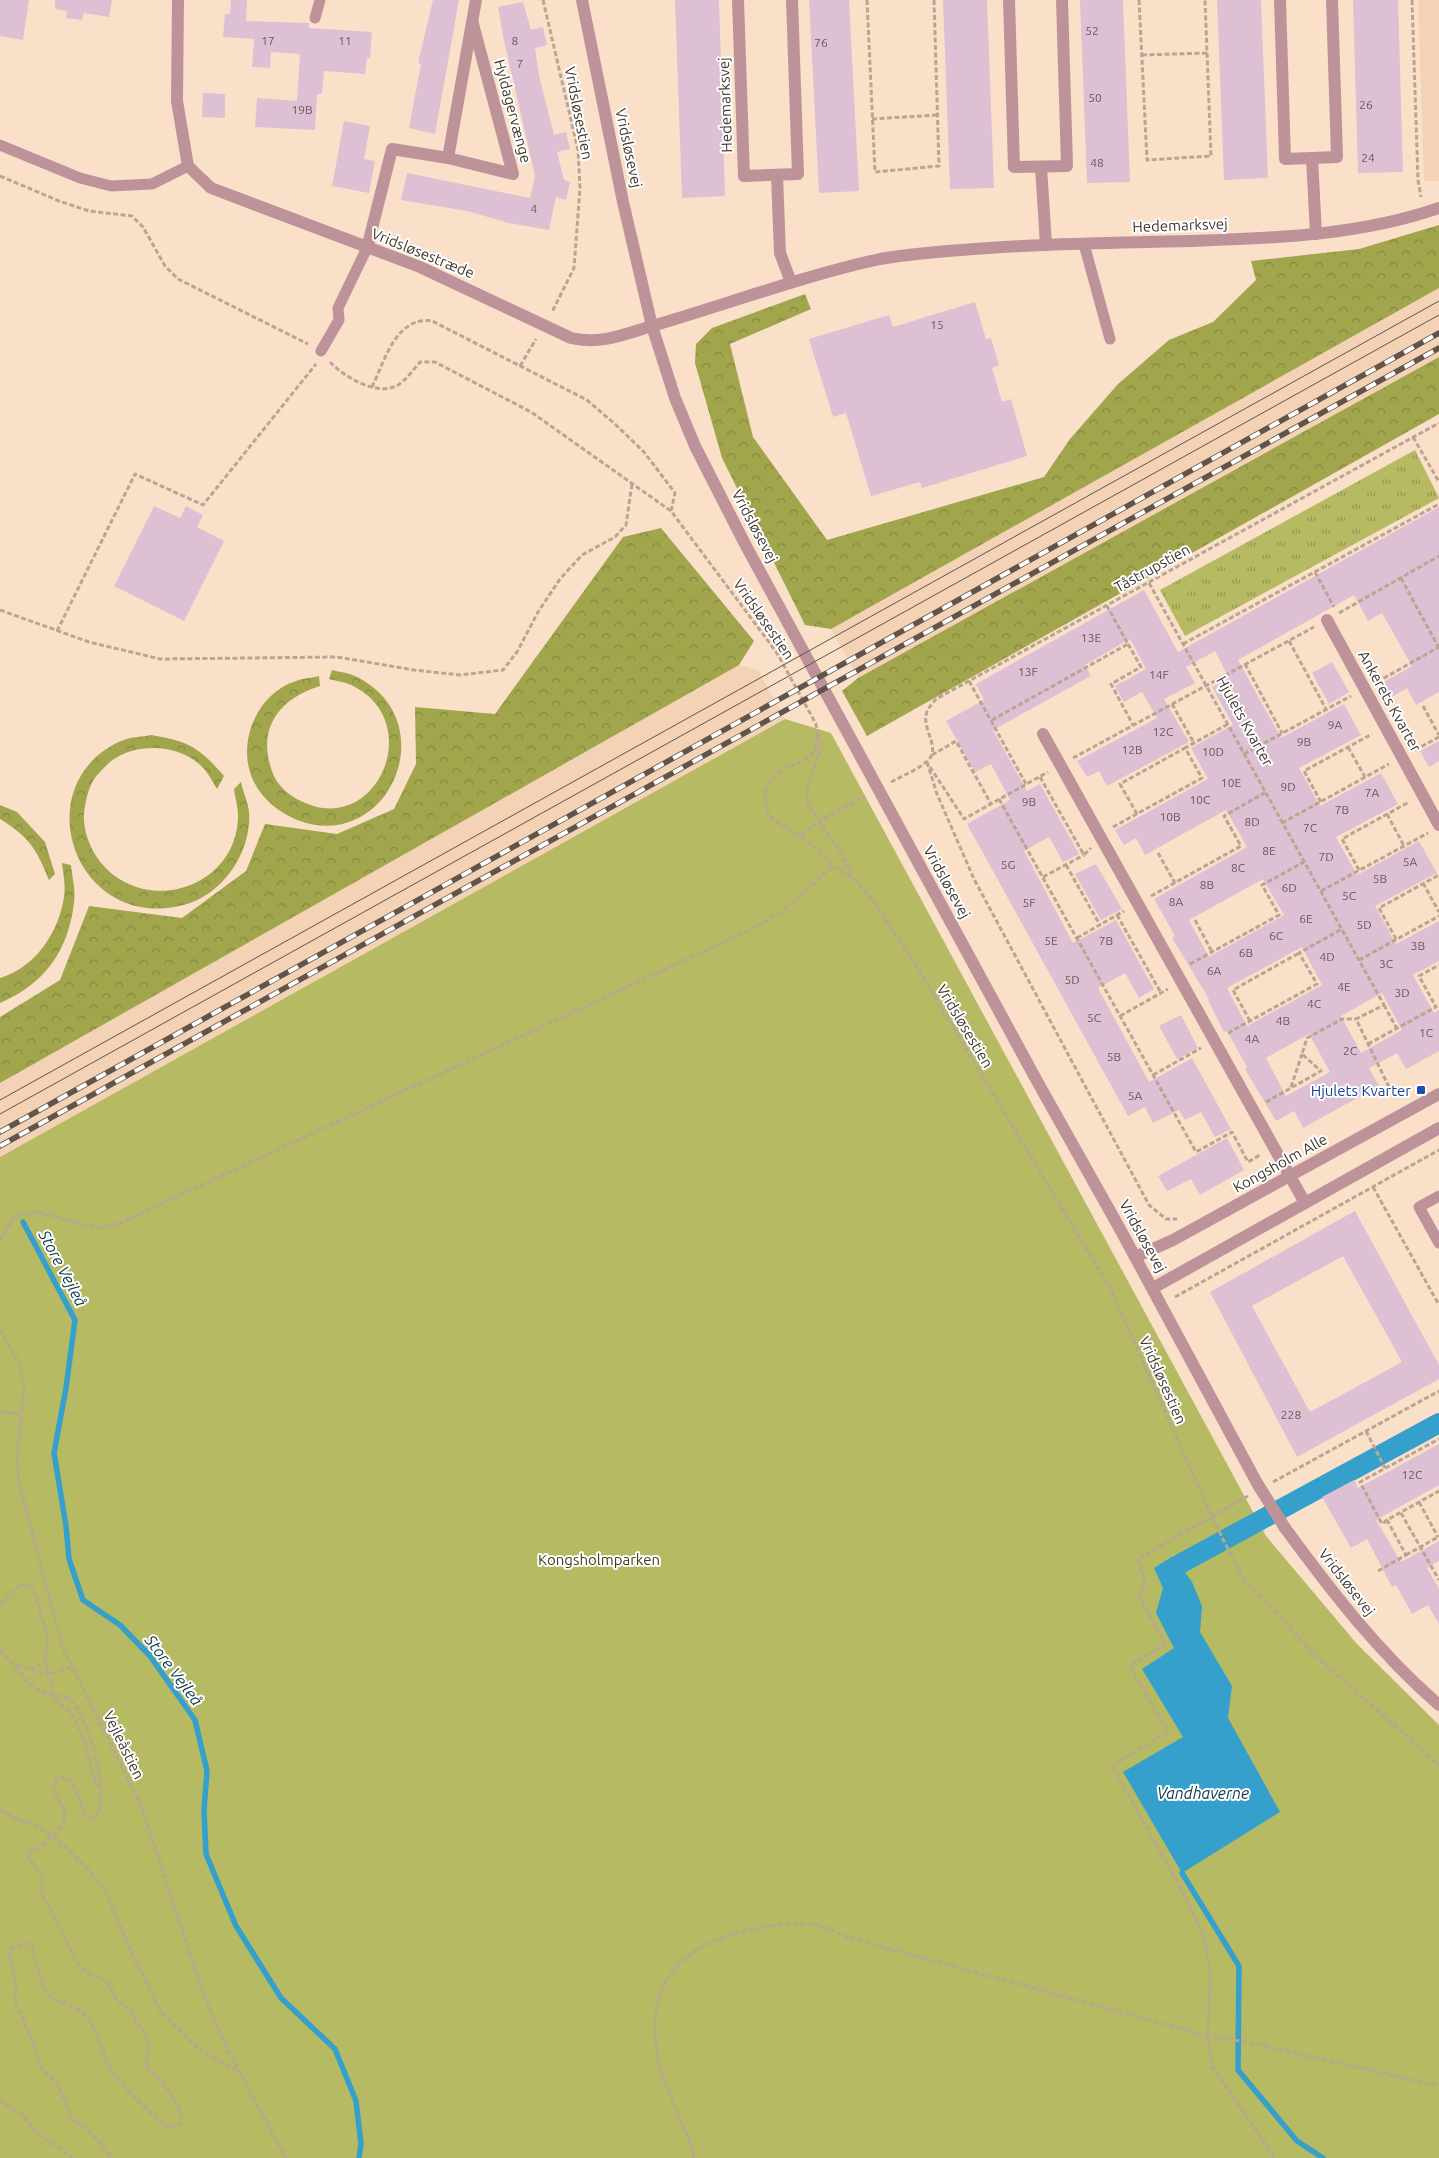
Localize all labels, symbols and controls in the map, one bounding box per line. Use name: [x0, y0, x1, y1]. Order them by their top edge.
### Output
house number: 52: [1085, 24, 1099, 37]
house number: 17: [261, 34, 275, 47]
house number: 11: [338, 34, 352, 47]
house number: 8: [512, 34, 519, 47]
house number: 76: [814, 36, 828, 49]
street label: Hyldagervænge: [491, 57, 535, 165]
house number: 7: [517, 57, 523, 70]
street label: Hedemarksvej: [715, 57, 735, 153]
street label: Vridsløsestien: [562, 65, 596, 161]
house number: 50: [1088, 91, 1102, 104]
house number: 26: [1359, 98, 1373, 111]
house number: 19B: [291, 103, 313, 116]
street label: Vridsløsevej: [612, 107, 646, 189]
house number: 24: [1361, 151, 1375, 164]
house number: 48: [1090, 156, 1104, 169]
house number: 4: [531, 202, 538, 215]
street label: Hedemarksvej: [1132, 215, 1228, 235]
street label: Vridsløsestræde: [369, 225, 477, 281]
house number: 15: [930, 318, 944, 331]
street label: Vridsløsevej: [729, 486, 781, 566]
street label: Tåstrupstien: [1111, 540, 1193, 596]
street label: Vridsløsestien: [730, 576, 798, 662]
house number: 13E: [1081, 631, 1101, 644]
street label: Ankerets Kvarter: [1355, 647, 1425, 755]
house number: 13F: [1018, 665, 1038, 678]
house number: 14F: [1149, 668, 1169, 681]
street label: Hjulets Kvarter: [1213, 673, 1277, 769]
house number: 9A: [1328, 718, 1342, 731]
house number: 12C: [1153, 725, 1174, 738]
house number: 9B: [1297, 735, 1311, 748]
house number: 12B: [1121, 743, 1143, 756]
house number: 10D: [1202, 745, 1224, 758]
house number: 10E: [1221, 776, 1241, 789]
house number: 9D: [1280, 780, 1296, 793]
house number: 7A: [1365, 786, 1379, 799]
house number: 10C: [1190, 793, 1211, 806]
house number: 9B: [1022, 795, 1036, 808]
house number: 7B: [1335, 803, 1349, 816]
house number: 10B: [1159, 810, 1181, 823]
house number: 8D: [1244, 815, 1260, 828]
house number: 7C: [1303, 821, 1318, 834]
street label: Vridsløsevej: [920, 843, 974, 921]
house number: 8E: [1262, 844, 1276, 857]
house number: 7D: [1318, 850, 1334, 863]
house number: 5A: [1403, 855, 1417, 868]
house number: 5G: [1001, 858, 1015, 871]
house number: 8C: [1231, 861, 1246, 874]
house number: 5B: [1373, 872, 1387, 885]
house number: 8B: [1200, 878, 1214, 891]
house number: 6D: [1281, 881, 1297, 894]
house number: 5C: [1342, 889, 1357, 902]
house number: 8A: [1169, 895, 1183, 908]
house number: 5F: [1022, 896, 1036, 909]
house number: 6E: [1299, 912, 1313, 925]
house number: 5D: [1356, 918, 1372, 931]
house number: 6C: [1269, 929, 1284, 942]
house number: 5E: [1044, 934, 1058, 947]
house number: 7B: [1099, 934, 1113, 947]
house number: 3B: [1411, 939, 1425, 952]
house number: 6B: [1239, 946, 1253, 959]
house number: 4D: [1319, 950, 1335, 963]
house number: 3C: [1379, 957, 1394, 970]
house number: 6A: [1207, 964, 1221, 977]
house number: 5D: [1064, 973, 1080, 986]
house number: 4E: [1337, 980, 1351, 993]
street label: Vridsløsestien: [933, 981, 997, 1071]
house number: 3D: [1394, 986, 1410, 999]
house number: 4C: [1307, 997, 1322, 1010]
house number: 5C: [1087, 1011, 1102, 1024]
house number: 4B: [1276, 1014, 1290, 1027]
house number: 1C: [1419, 1026, 1434, 1039]
house number: 4A: [1245, 1032, 1259, 1045]
house number: 2C: [1343, 1044, 1358, 1057]
house number: 5B: [1107, 1050, 1121, 1063]
place label: Hjulets Kvarter: [1311, 1082, 1411, 1099]
marker: Hjulets Kvarter: [1415, 1084, 1427, 1096]
house number: 5A: [1128, 1089, 1142, 1102]
street label: Kongsholm Alle: [1230, 1130, 1330, 1196]
street label: Vridsløsevej: [1116, 1197, 1170, 1275]
water label: Store Vejleå: [35, 1226, 91, 1309]
street label: Vridsløsestien: [1136, 1333, 1190, 1427]
house number: 228: [1281, 1408, 1301, 1421]
house number: 12C: [1402, 1468, 1423, 1481]
street label: Vridsløsevej: [1315, 1545, 1379, 1619]
park label: Kongsholmparken: [538, 1551, 660, 1568]
water label: Store Vejleå: [141, 1630, 206, 1709]
street label: Vejleåstien: [100, 1708, 148, 1782]
water label: Vandhaverne: [1157, 1784, 1249, 1802]

